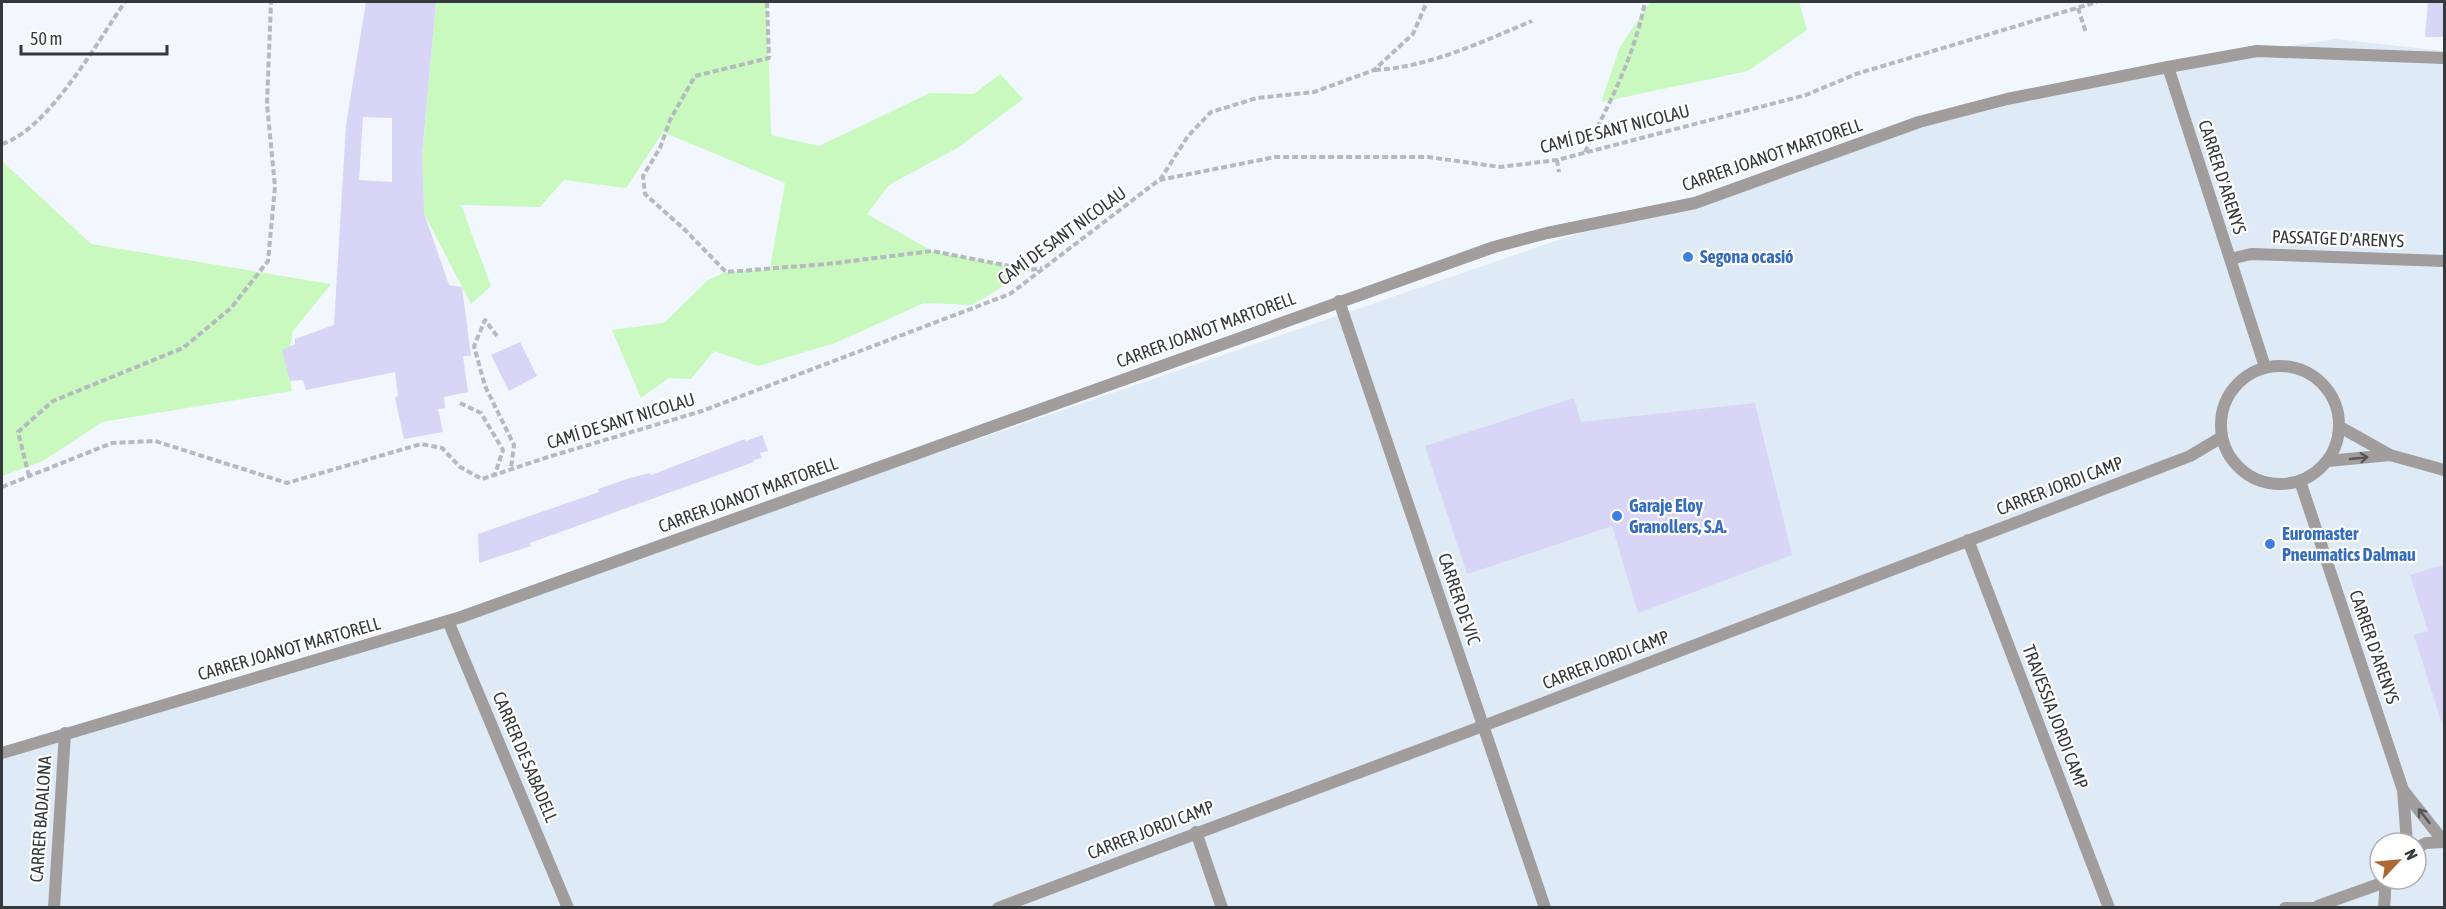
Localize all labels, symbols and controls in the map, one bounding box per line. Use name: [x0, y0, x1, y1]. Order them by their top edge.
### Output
scale bar: [21, 18, 166, 56]
text: 50 m: [30, 28, 62, 49]
street label: CAMÍ DE SANT NICOLAU: [1538, 100, 1692, 157]
street label: CARRER JOANOT MARTORELL: [1679, 114, 1865, 195]
street label: CARRER D'ARENYS: [2194, 117, 2251, 237]
street label: CAMÍ DE SANT NICOLAU: [993, 182, 1130, 289]
street label: PASSATGE D'ARENYS: [2272, 226, 2405, 251]
place label: Segona ocasió: [1700, 246, 1794, 267]
marker: Segona ocasió: [1681, 250, 1695, 264]
street label: CARRER JOANOT MARTORELL: [1114, 287, 1298, 372]
street label: CAMÍ DE SANT NICOLAU: [544, 388, 697, 453]
street label: CARRER JOANOT MARTORELL: [656, 452, 840, 537]
street label: CARRER JORDI CAMP: [1993, 452, 2126, 519]
one-way arrow: [2348, 452, 2368, 463]
place label: Garaje Eloy Granollers, S.A.: [1629, 495, 1727, 537]
marker: Garaje Eloy Granollers, S.A.: [1610, 509, 1624, 523]
place label: Euromaster Pneumatics Dalmau: [2282, 523, 2416, 565]
marker: Euromaster Pneumatics Dalmau: [2263, 537, 2277, 551]
street label: CARRER DE VIC: [1434, 550, 1485, 648]
street label: CARRER D'ARENYS: [2345, 587, 2404, 707]
street label: CARRER JOANOT MARTORELL: [195, 612, 383, 685]
street label: CARRER JORDI CAMP: [1539, 626, 1672, 693]
street label: TRAVESSIA JORDI CAMP: [2018, 642, 2093, 792]
street label: CARRER DE SABADELL: [489, 688, 562, 825]
street label: CARRER BADALONA: [26, 755, 55, 883]
street label: CARRER JORDI CAMP: [1084, 796, 1217, 863]
one-way arrow: [2418, 808, 2431, 824]
north arrow: [2368, 831, 2428, 891]
text: N: [2401, 846, 2422, 863]

